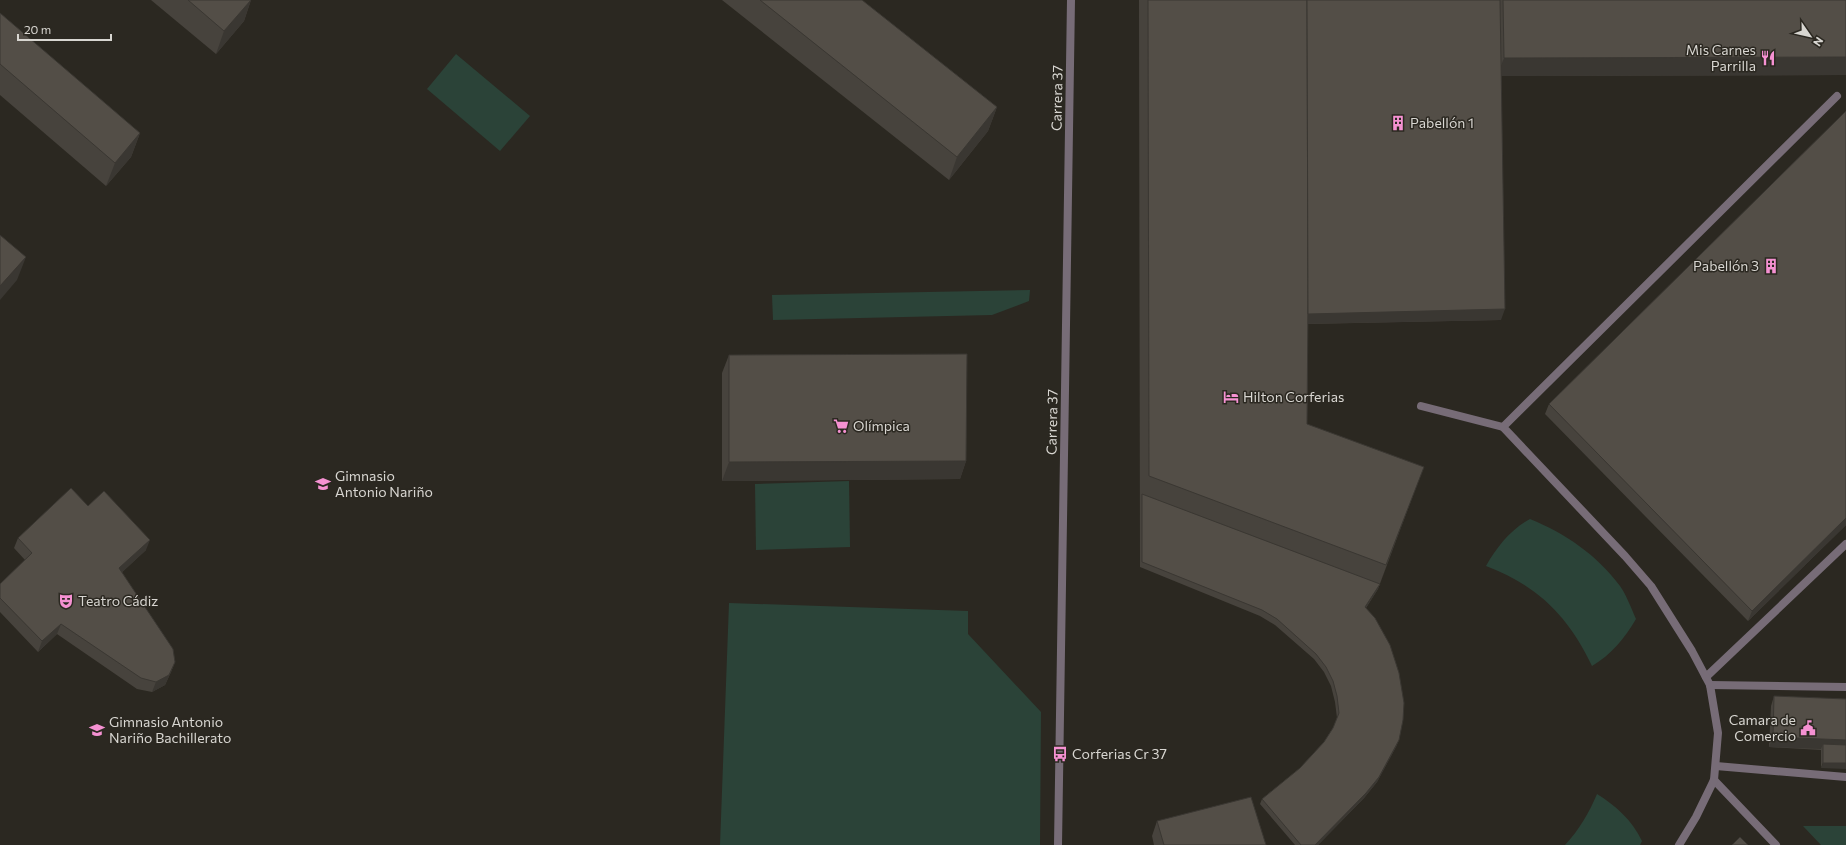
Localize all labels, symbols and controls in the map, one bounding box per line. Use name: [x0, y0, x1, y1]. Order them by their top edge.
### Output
scale bar: [18, 16, 111, 42]
north arrow: [1790, 16, 1830, 56]
text: 20 m: [24, 22, 51, 36]
text: N: [1811, 35, 1826, 49]
place label: Mis Carnes Parrilla: [1686, 41, 1756, 74]
restaurant icon: Mis Carnes Parrilla: [1759, 49, 1777, 67]
street label: Carrera 37: [1047, 65, 1066, 131]
building icon: Pabellón 1: [1389, 114, 1407, 132]
place label: Pabellón 1: [1410, 114, 1474, 131]
place label: Pabellón 3: [1693, 257, 1759, 274]
building icon: Pabellón 3: [1762, 257, 1780, 275]
hotel icon: Hilton Corferias: [1222, 388, 1240, 406]
place label: Hilton Corferias: [1243, 388, 1344, 405]
street label: Carrera 37: [1042, 389, 1061, 455]
supermarket icon: Olímpica: [832, 417, 850, 435]
place label: Olímpica: [853, 417, 910, 434]
place label: Gimnasio Antonio Nariño: [335, 467, 433, 500]
school or university icon: Gimnasio Antonio Nariño: [314, 475, 332, 493]
theatre icon: Teatro Cádiz: [57, 592, 75, 610]
place label: Teatro Cádiz: [78, 592, 158, 609]
place label: Camara de Comercio: [1729, 711, 1796, 744]
place label: Gimnasio Antonio Nariño Bachillerato: [109, 713, 231, 746]
public building icon: Camara de Comercio: [1799, 719, 1817, 737]
school or university icon: Gimnasio Antonio Nariño Bachillerato: [88, 721, 106, 739]
bus stop icon: Corferias Cr 37: [1051, 745, 1069, 763]
place label: Corferias Cr 37: [1072, 745, 1167, 762]

